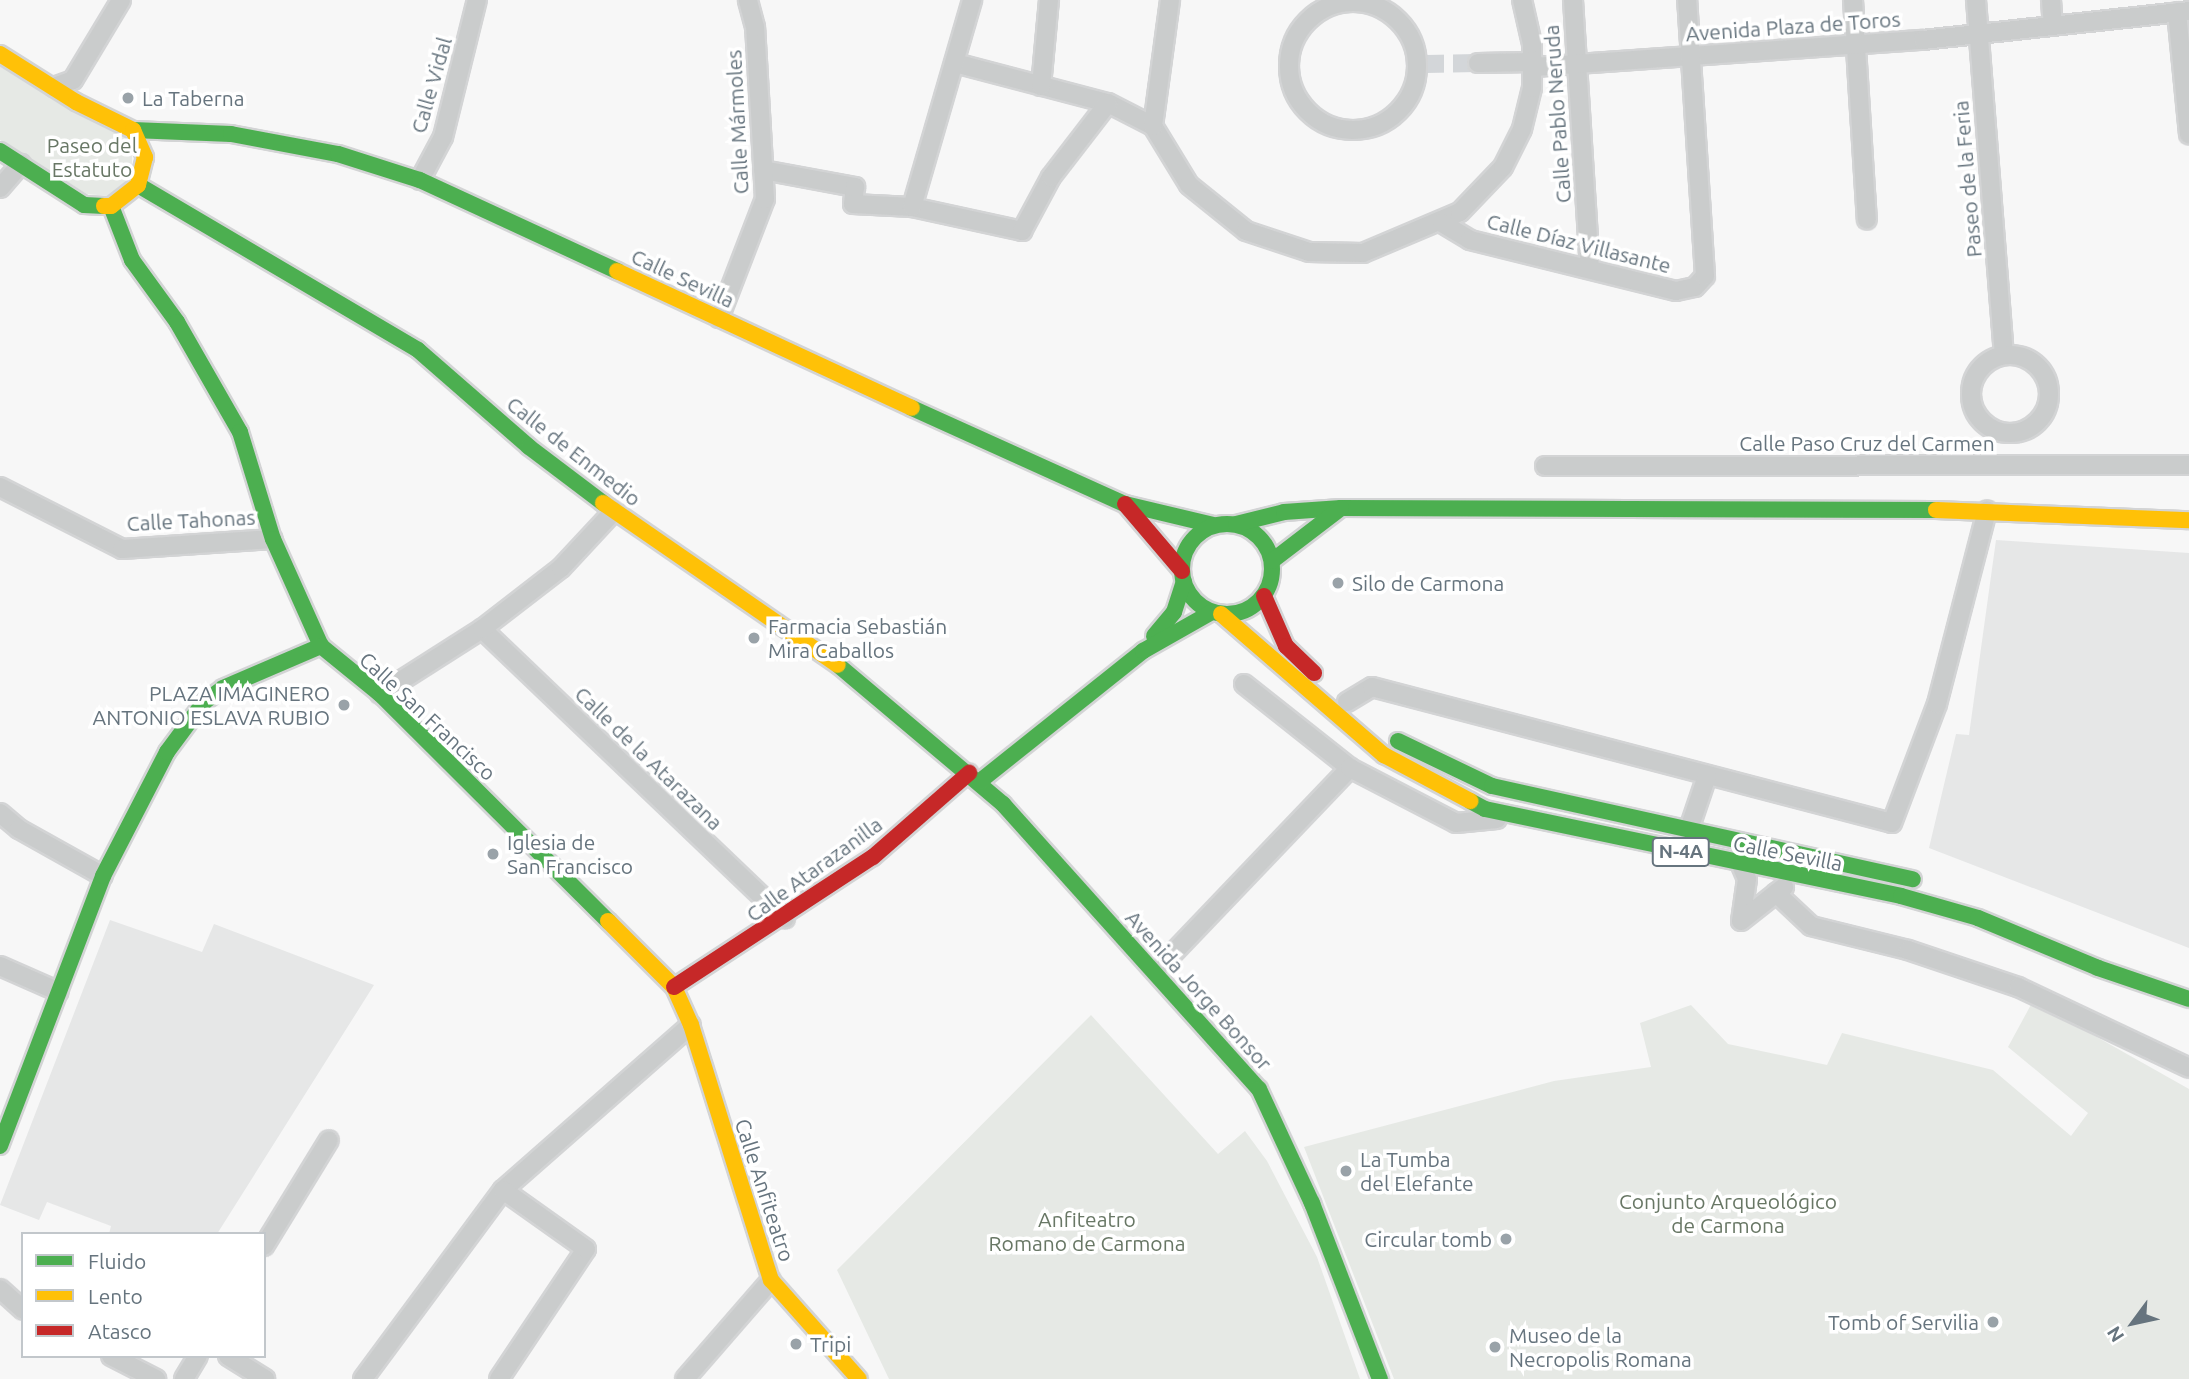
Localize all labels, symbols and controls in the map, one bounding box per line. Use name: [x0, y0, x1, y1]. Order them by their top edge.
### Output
street label: Avenida Plaza de Toros: [1685, 6, 1901, 46]
street label: Calle Pablo Neruda: [1538, 24, 1576, 204]
street label: Calle Vidal: [405, 34, 457, 136]
street label: Calle Mármoles: [721, 49, 753, 195]
place label: La Taberna: [142, 85, 245, 111]
marker: La Taberna: [120, 90, 136, 106]
street label: Paseo de la Feria: [1948, 100, 1986, 258]
park label: Paseo del Estatuto: [47, 132, 137, 182]
street label: Calle Díaz Villasante: [1484, 208, 1674, 278]
street label: Calle Sevilla: [627, 243, 739, 313]
street label: Calle de Enmedio: [502, 391, 646, 511]
street label: Calle Paso Cruz del Carmen: [1739, 430, 1995, 456]
street label: Calle Tahonas: [126, 504, 256, 536]
place label: Silo de Carmona: [1352, 570, 1504, 596]
marker: Silo de Carmona: [1330, 575, 1346, 591]
place label: Farmacia Sebastián Mira Caballos: [768, 613, 947, 663]
marker: Farmacia Sebastián Mira Caballos: [746, 630, 762, 646]
street label: Calle San Francisco: [355, 646, 501, 786]
place label: PLAZA IMAGINERO ANTONIO ESLAVA RUBIO: [93, 680, 330, 730]
street label: Calle de la Atarazana: [570, 681, 728, 835]
marker: PLAZA IMAGINERO ANTONIO ESLAVA RUBIO: [336, 697, 352, 713]
street label: Calle Atarazanilla: [741, 811, 887, 927]
place label: Iglesia de San Francisco: [507, 829, 633, 879]
street label: Calle Sevilla: [1731, 830, 1845, 876]
road number: N-4A: [1651, 836, 1711, 867]
marker: Iglesia de San Francisco: [485, 846, 501, 862]
street label: Avenida Jorge Bonsor: [1121, 905, 1277, 1075]
street label: Calle Anfiteatro: [730, 1115, 800, 1265]
place label: La Tumba del Elefante: [1360, 1146, 1474, 1196]
marker: La Tumba del Elefante: [1338, 1163, 1354, 1179]
park label: Conjunto Arqueológico de Carmona: [1619, 1188, 1837, 1238]
park label: Anfiteatro Romano de Carmona: [989, 1206, 1185, 1256]
place label: Circular tomb: [1364, 1226, 1492, 1252]
marker: Circular tomb: [1498, 1231, 1514, 1247]
legend: [21, 1232, 266, 1358]
text: Fluido: [88, 1249, 146, 1273]
text: Lento: [88, 1284, 143, 1308]
north arrow: [2098, 1288, 2168, 1358]
place label: Tomb of Servilia: [1828, 1309, 1979, 1335]
marker: Tomb of Servilia: [1985, 1314, 2001, 1330]
text: Atasco: [88, 1319, 152, 1343]
place label: Museo de la Necropolis Romana: [1509, 1322, 1692, 1372]
text: N: [2102, 1322, 2128, 1346]
place label: Tripi: [810, 1331, 851, 1357]
marker: Tripi: [788, 1336, 804, 1352]
marker: Museo de la Necropolis Romana: [1487, 1339, 1503, 1355]

